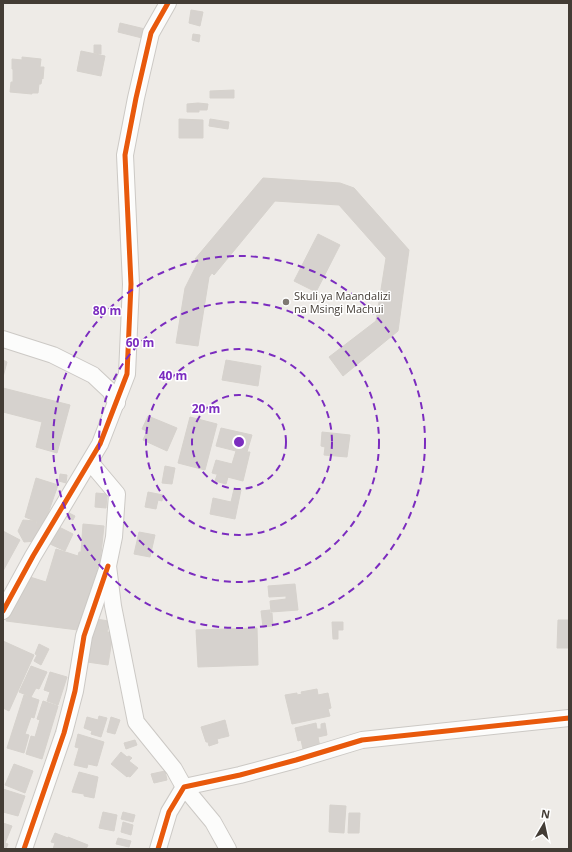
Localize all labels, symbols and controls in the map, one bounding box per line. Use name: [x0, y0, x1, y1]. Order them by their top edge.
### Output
place label: Skuli ya Maandalizi na Msingi Machui: [294, 288, 391, 316]
marker: Skuli ya Maandalizi na Msingi Machui: [281, 297, 291, 307]
text: 80 m: [93, 302, 121, 319]
text: 60 m: [126, 334, 154, 351]
text: 40 m: [159, 367, 187, 384]
text: 20 m: [192, 400, 220, 417]
centre of rings: [232, 435, 246, 449]
north arrow: [524, 804, 564, 844]
text: N: [540, 806, 551, 822]

